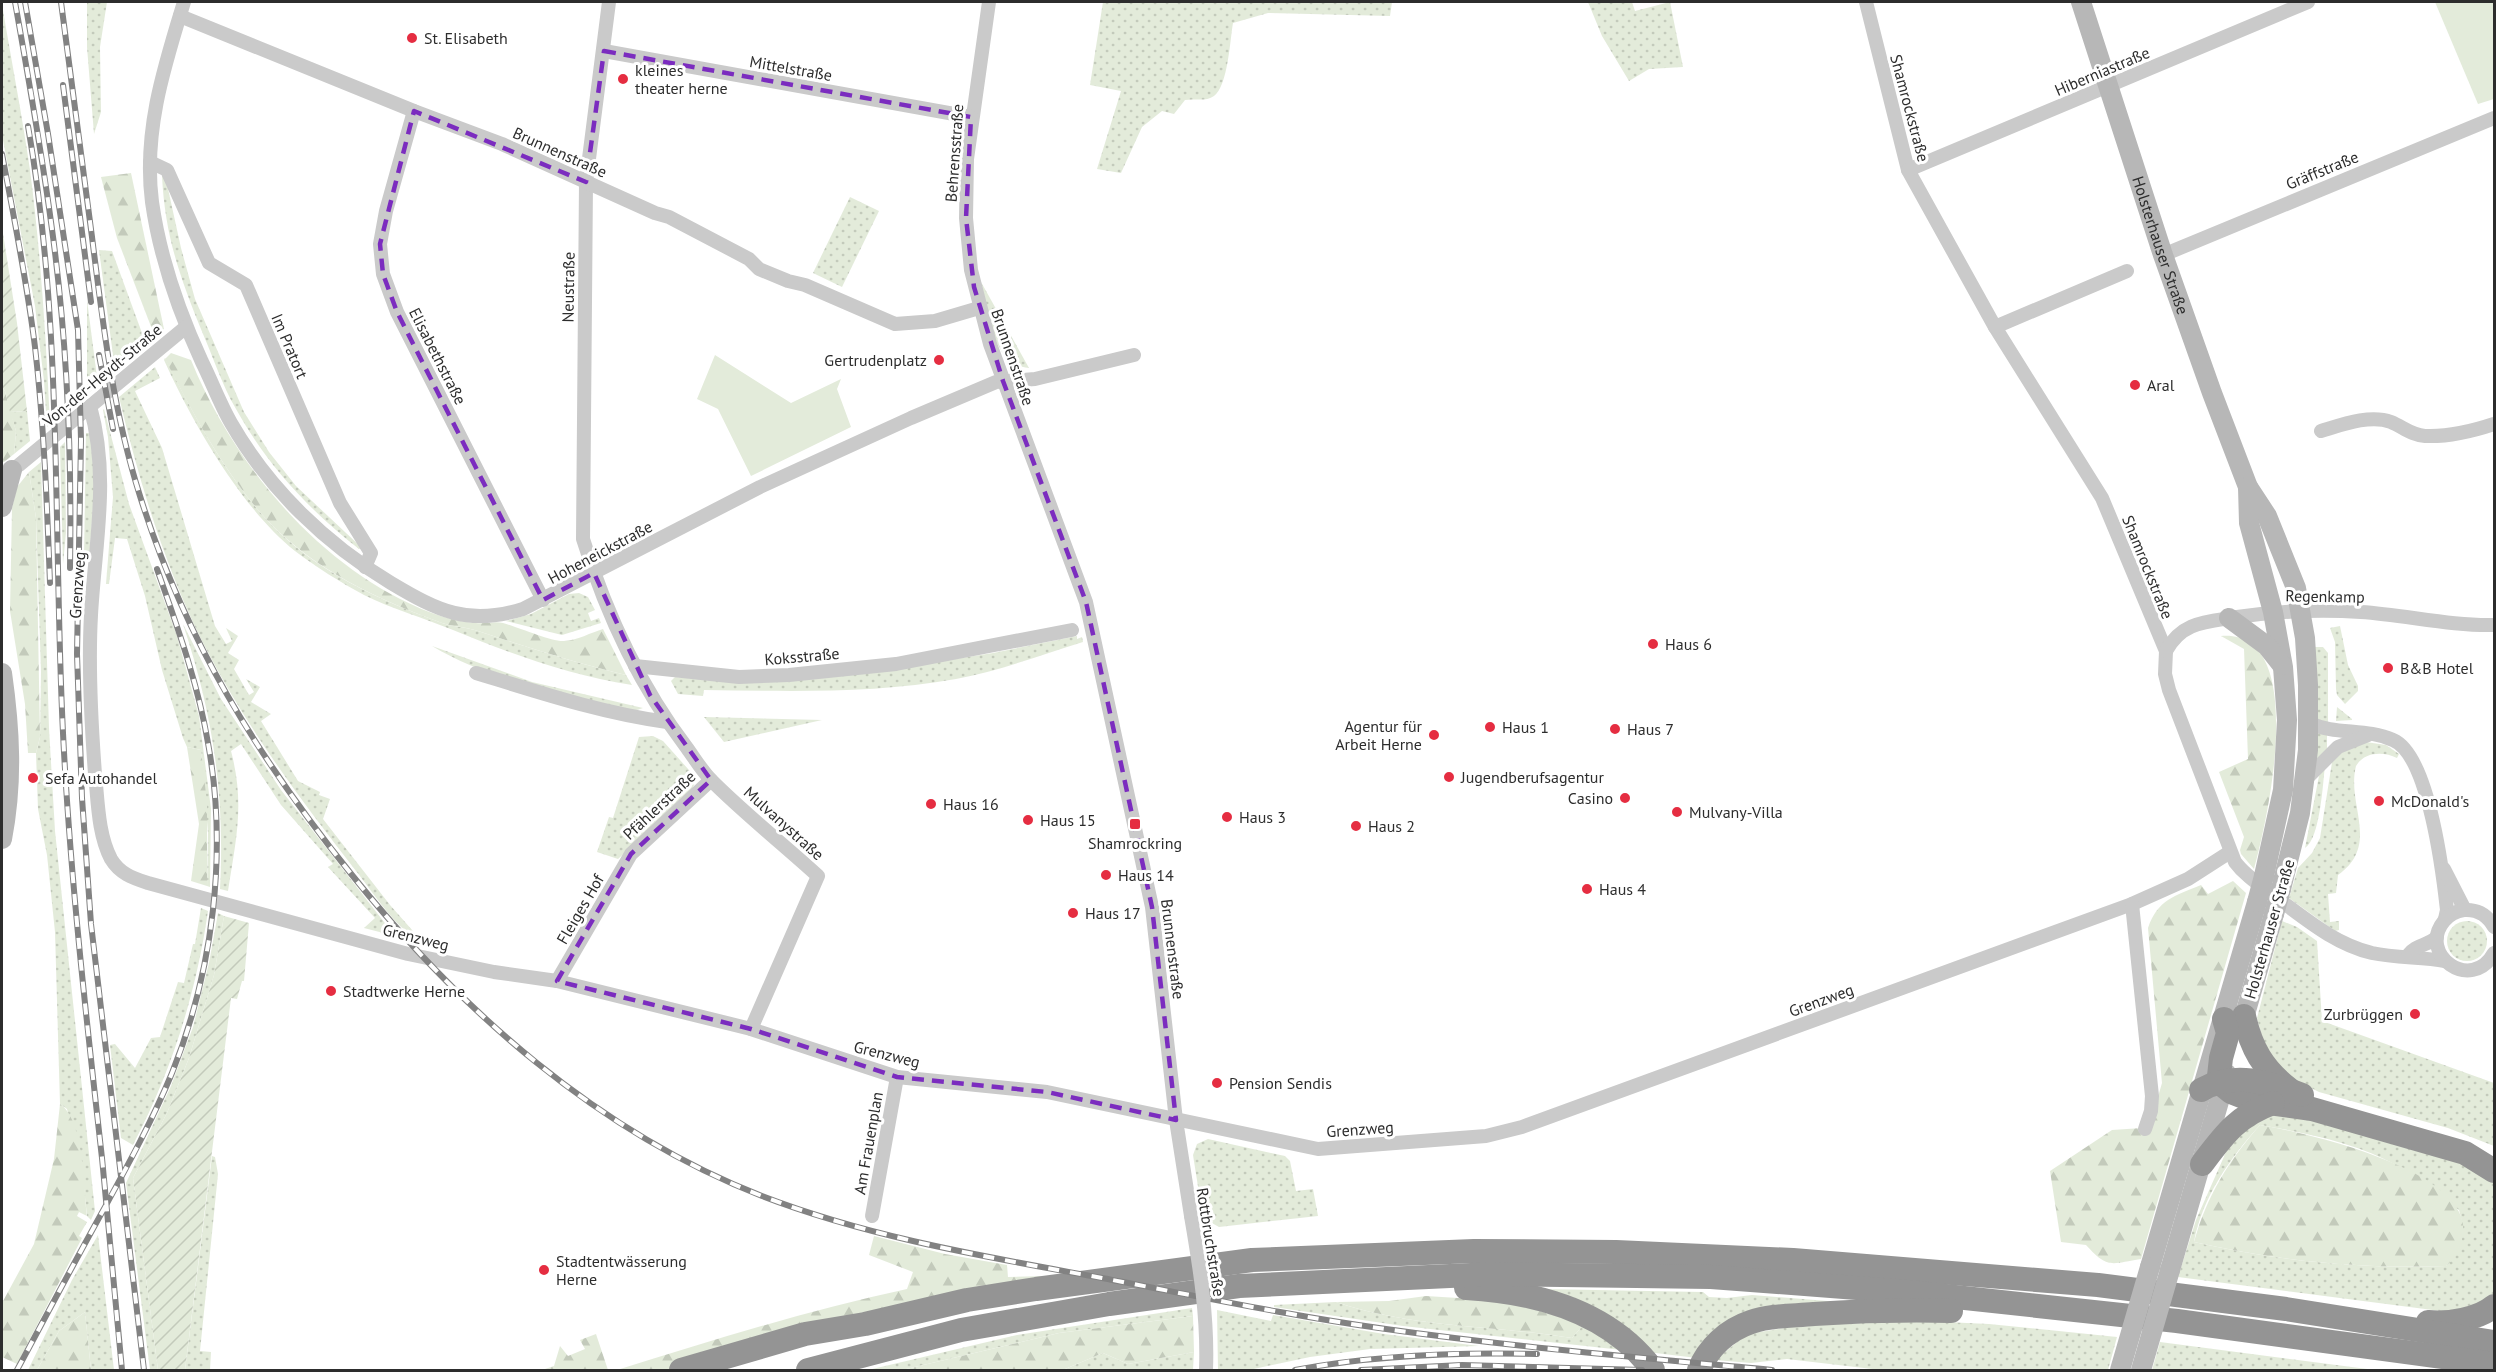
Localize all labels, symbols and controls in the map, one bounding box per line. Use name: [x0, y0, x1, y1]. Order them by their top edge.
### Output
place label: St. Elisabeth: [424, 28, 508, 48]
marker: St. Elisabeth: [405, 31, 419, 45]
street label: Hiberniastraße: [2051, 42, 2153, 100]
street label: Mittelstraße: [748, 51, 834, 85]
street label: Shamrockstraße: [1886, 52, 1934, 164]
place label: kleines theater herne: [635, 60, 728, 98]
marker: kleines theater herne: [616, 72, 630, 86]
street label: Behrensstraße: [941, 103, 967, 203]
street label: Brunnenstraße: [510, 122, 610, 182]
street label: Gräffstraße: [2283, 146, 2361, 194]
street label: Holsterhauser Straße: [2128, 174, 2193, 317]
street label: Neustraße: [557, 252, 579, 322]
street label: Elisabethstraße: [405, 304, 471, 408]
street label: Brunnenstraße: [987, 306, 1039, 408]
street label: Im Pratort: [267, 310, 313, 382]
street label: Von-der-Heydt-Straße: [38, 319, 166, 431]
place label: Gertrudenplatz: [824, 350, 927, 370]
marker: Gertrudenplatz: [932, 353, 946, 367]
place label: Aral: [2147, 375, 2175, 395]
marker: Aral: [2128, 378, 2142, 392]
street label: Shamrockstraße: [2118, 512, 2178, 622]
street label: Hoheneickstraße: [544, 516, 656, 588]
street label: Grenzweg: [65, 551, 89, 619]
street label: Regenkamp: [2285, 585, 2365, 607]
place label: Haus 6: [1665, 634, 1712, 654]
marker: Haus 6: [1646, 637, 1660, 651]
street label: Koksstraße: [764, 643, 840, 669]
place label: B&B Hotel: [2400, 658, 2474, 678]
marker: B&B Hotel: [2381, 661, 2395, 675]
place label: Agentur für Arbeit Herne: [1335, 716, 1423, 754]
place label: Haus 1: [1502, 717, 1549, 737]
place label: Haus 7: [1627, 719, 1674, 739]
marker: Haus 1: [1483, 720, 1497, 734]
marker: Haus 7: [1608, 722, 1622, 736]
marker: Agentur für Arbeit Herne: [1427, 728, 1441, 742]
street label: Pfählerstraße: [618, 766, 700, 844]
place label: Jugendberufsagentur: [1460, 767, 1604, 787]
place label: Sefa Autohandel: [45, 768, 157, 788]
marker: Jugendberufsagentur: [1442, 770, 1456, 784]
marker: Sefa Autohandel: [26, 771, 40, 785]
street label: Mulvanystraße: [740, 782, 828, 864]
place label: Casino: [1568, 788, 1613, 808]
marker: Casino: [1618, 791, 1632, 805]
place label: McDonald's: [2391, 791, 2469, 811]
place label: Haus 16: [943, 794, 999, 814]
marker: McDonald's: [2372, 794, 2386, 808]
marker: Haus 16: [924, 797, 938, 811]
place label: Mulvany-Villa: [1689, 802, 1783, 822]
marker: Mulvany-Villa: [1670, 805, 1684, 819]
place label: Haus 3: [1239, 807, 1286, 827]
place label: Haus 15: [1040, 810, 1096, 830]
marker: Haus 3: [1220, 810, 1234, 824]
marker: Haus 15: [1021, 813, 1035, 827]
place label: Haus 2: [1368, 816, 1415, 836]
marker: Shamrockring: [1128, 817, 1142, 831]
marker: Haus 2: [1349, 819, 1363, 833]
place label: Shamrockring: [1088, 833, 1182, 853]
street label: Holsterhauser Straße: [2239, 857, 2299, 1001]
place label: Haus 14: [1118, 865, 1174, 885]
marker: Haus 14: [1099, 868, 1113, 882]
street label: Fleiges Hof: [552, 870, 608, 947]
place label: Haus 4: [1599, 879, 1646, 899]
marker: Haus 4: [1580, 882, 1594, 896]
street label: Brunnenstraße: [1157, 898, 1189, 1000]
place label: Haus 17: [1085, 903, 1141, 923]
marker: Haus 17: [1066, 906, 1080, 920]
street label: Grenzweg: [381, 919, 451, 955]
street label: Grenzweg: [1786, 979, 1856, 1021]
place label: Stadtwerke Herne: [343, 981, 465, 1001]
marker: Stadtwerke Herne: [324, 984, 338, 998]
place label: Zurbrüggen: [2324, 1004, 2403, 1024]
marker: Zurbrüggen: [2408, 1007, 2422, 1021]
street label: Grenzweg: [852, 1036, 922, 1072]
place label: Pension Sendis: [1229, 1073, 1332, 1093]
marker: Pension Sendis: [1210, 1076, 1224, 1090]
street label: Am Frauenplan: [849, 1090, 887, 1196]
street label: Grenzweg: [1326, 1117, 1394, 1141]
street label: Rottbruchstraße: [1193, 1186, 1229, 1298]
place label: Stadtentwässerung Herne: [556, 1251, 687, 1289]
marker: Stadtentwässerung Herne: [537, 1263, 551, 1277]

